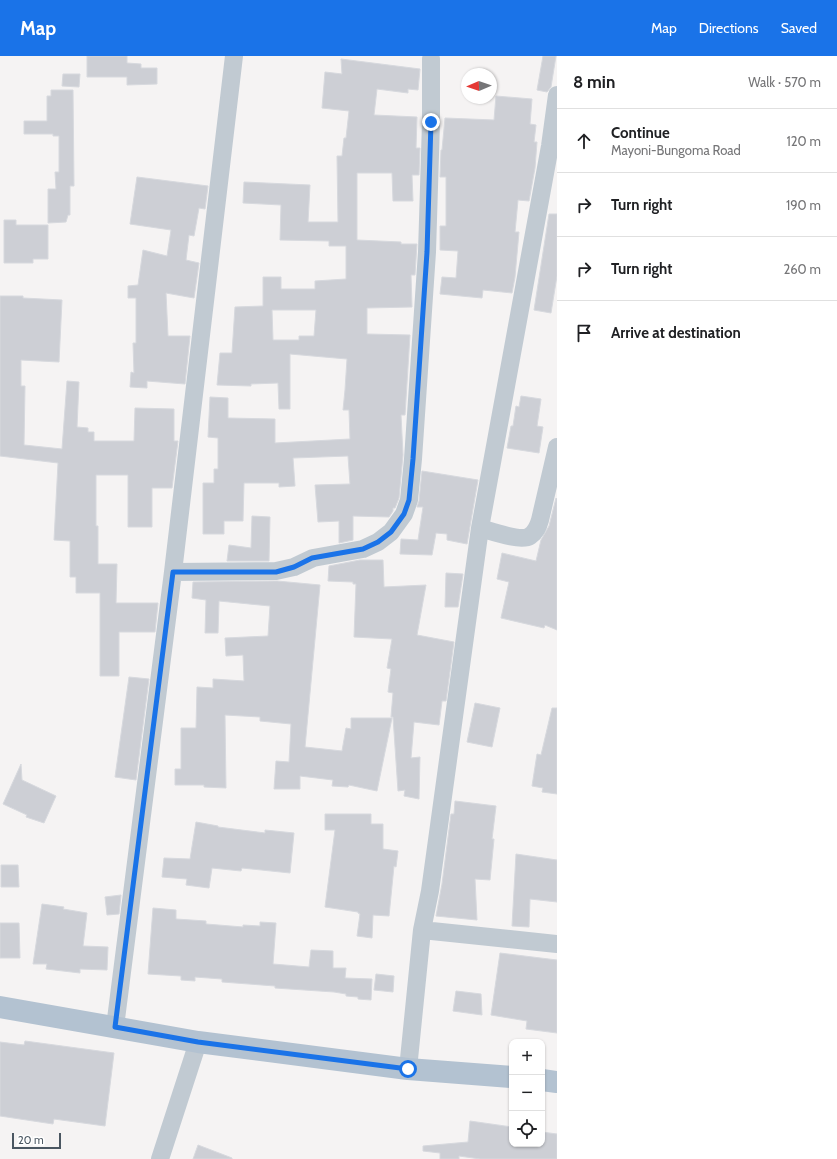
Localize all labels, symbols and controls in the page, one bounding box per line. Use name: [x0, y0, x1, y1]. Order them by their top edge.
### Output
text: Map: [20, 17, 56, 40]
text: Map: [651, 19, 677, 37]
text: Directions: [699, 19, 759, 37]
text: Saved: [781, 19, 817, 37]
north arrow: [461, 68, 497, 104]
text: 8 min: [573, 72, 615, 92]
text: Walk · 570 m: [748, 74, 821, 90]
route end: [422, 113, 440, 131]
text: Continue: [611, 124, 670, 142]
icon: ahead: [573, 130, 595, 152]
text: 120 m: [787, 133, 821, 149]
text: Mayoni-Bungoma Road: [611, 142, 741, 158]
icon: right: [573, 194, 595, 216]
text: Turn right: [611, 196, 672, 214]
text: 190 m: [786, 197, 821, 213]
icon: right: [573, 258, 595, 280]
text: Turn right: [611, 260, 672, 278]
text: 260 m: [783, 261, 821, 277]
icon: arrive: [573, 322, 595, 344]
text: Arrive at destination: [611, 324, 741, 342]
map controls: [509, 1039, 545, 1147]
button: +: [509, 1039, 545, 1075]
route start: [399, 1060, 417, 1078]
button: −: [509, 1075, 545, 1111]
button: locate: [509, 1111, 545, 1147]
scale bar: [12, 1131, 61, 1150]
text: 20 m: [18, 1133, 44, 1147]

